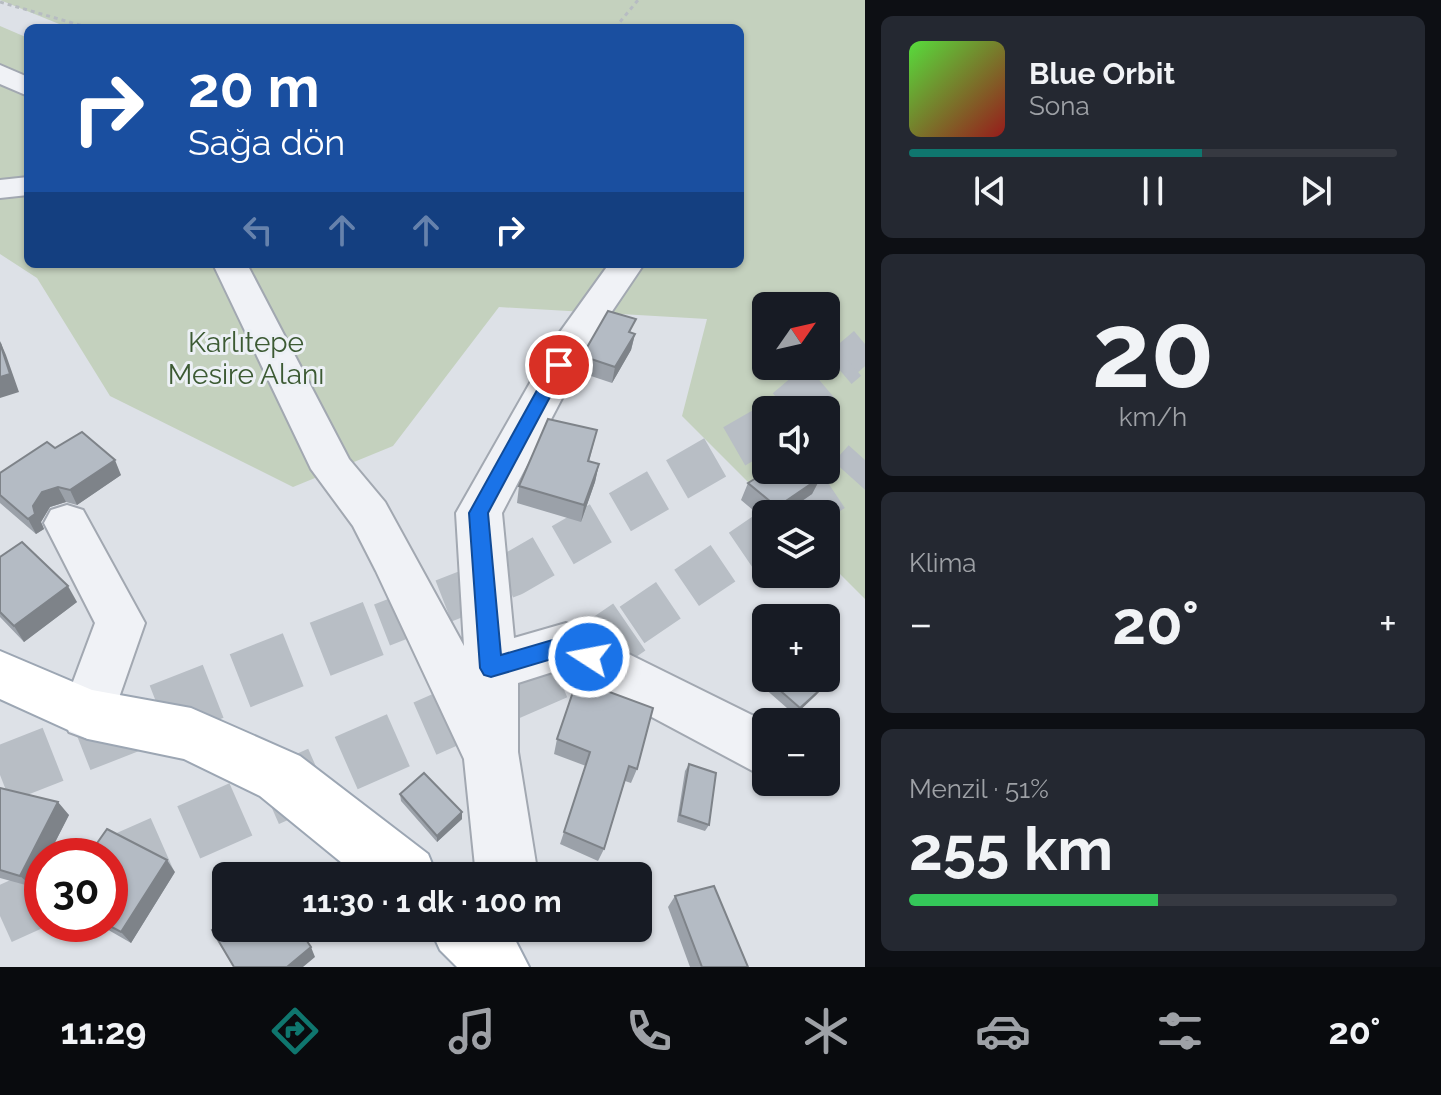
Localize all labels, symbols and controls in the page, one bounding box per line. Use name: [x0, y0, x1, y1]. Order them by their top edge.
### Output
text: 20 m: [188, 54, 320, 120]
icon: right: [56, 56, 160, 160]
text: Blue Orbit: [1029, 56, 1175, 91]
text: Sona: [1029, 91, 1090, 121]
text: Sağa dön: [188, 121, 345, 163]
icon: previous: [968, 169, 1012, 213]
icon: pause: [1131, 169, 1175, 213]
icon: next: [1294, 169, 1338, 213]
icon: left: [236, 208, 280, 252]
icon: ahead: [320, 208, 364, 252]
icon: ahead: [404, 208, 448, 252]
icon: right: [488, 208, 532, 252]
text: 20: [1092, 289, 1214, 411]
north arrow: [752, 292, 840, 380]
map controls: [752, 292, 840, 796]
park label: Karlıtepe Mesire Alanı: [168, 326, 324, 391]
pin: [525, 331, 593, 399]
icon: arrive: [537, 343, 581, 387]
button: sound: [752, 396, 840, 484]
text: km/h: [1119, 402, 1187, 432]
button: layers: [752, 500, 840, 588]
text: Klima: [909, 548, 977, 578]
text: 20°: [1112, 588, 1199, 658]
text: −: [909, 598, 933, 649]
text: +: [1379, 598, 1397, 649]
button: +: [752, 604, 840, 692]
position arrow: [547, 615, 631, 699]
button: −: [752, 708, 840, 796]
text: Menzil · 51%: [909, 774, 1049, 804]
text: 255 km: [909, 814, 1113, 884]
speed limit sign: 30: [24, 838, 128, 942]
text: 11:30 · 1 dk · 100 m: [302, 884, 562, 919]
icon: directions: [267, 1003, 323, 1059]
icon: music: [444, 1003, 500, 1059]
icon: phone: [621, 1003, 677, 1059]
icon: climate: [798, 1003, 854, 1059]
icon: car: [975, 1003, 1031, 1059]
icon: filters: [1152, 1003, 1208, 1059]
text: 11:29: [60, 1010, 146, 1052]
text: 20°: [1328, 1010, 1381, 1052]

